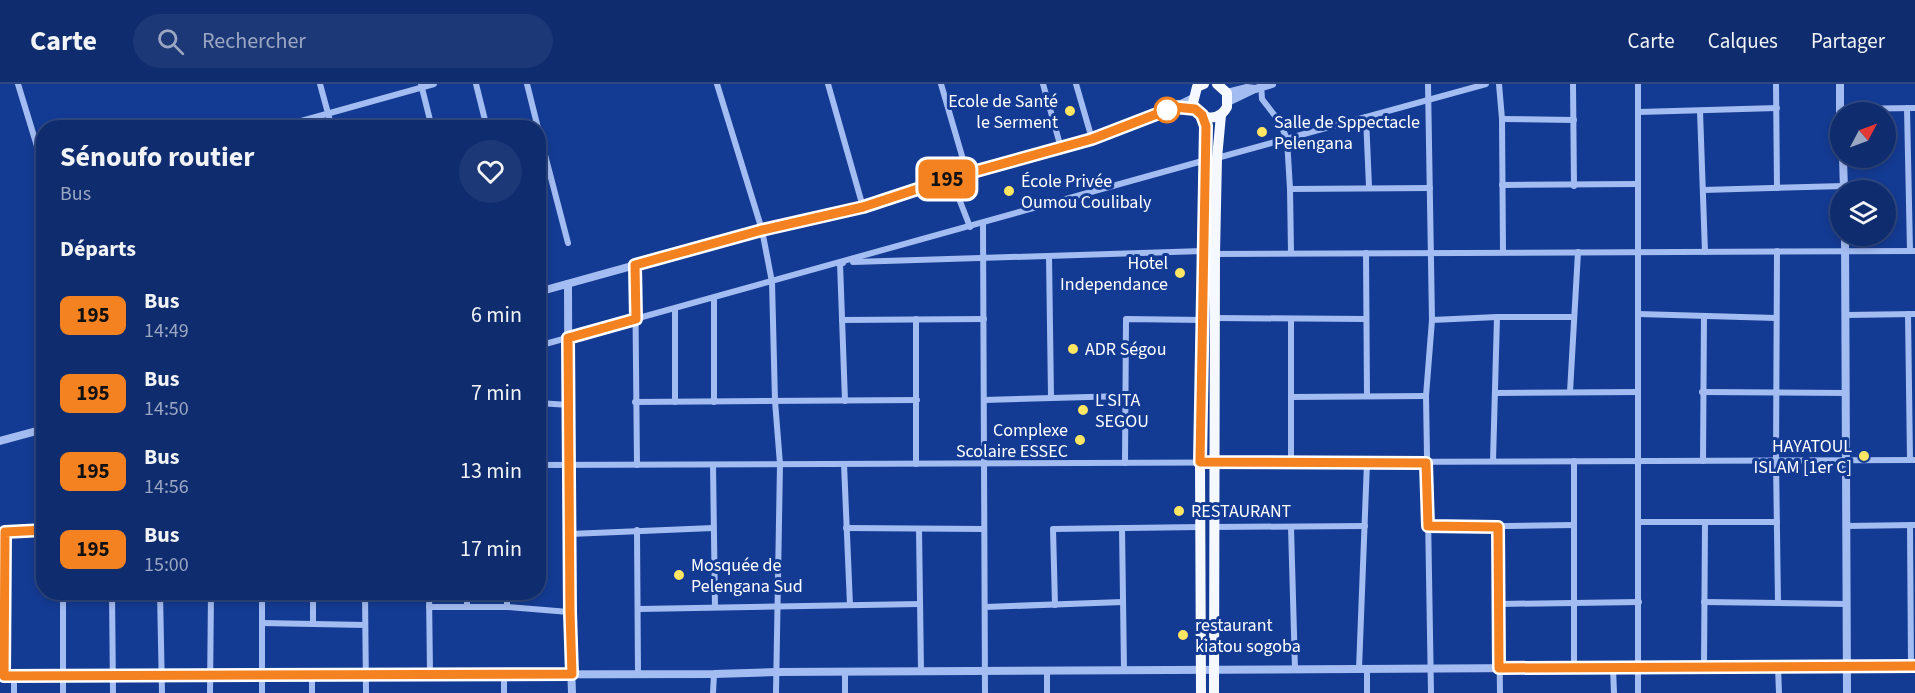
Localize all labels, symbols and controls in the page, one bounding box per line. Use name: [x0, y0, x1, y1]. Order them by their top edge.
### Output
search box: [133, 14, 553, 68]
text: Carte: [30, 21, 97, 61]
icon: search: [154, 25, 187, 58]
text: Rechercher: [202, 25, 306, 57]
text: Carte: [1628, 26, 1675, 56]
text: Calques: [1708, 26, 1778, 56]
text: Partager: [1811, 26, 1885, 56]
place label: Ecole de Santé le Serment: [948, 89, 1058, 135]
unlabelled marker: [1154, 97, 1180, 123]
north arrow: [1830, 102, 1896, 168]
map controls: [1830, 102, 1896, 246]
marker: Ecole de Santé le Serment: [1063, 104, 1077, 118]
place label: Salle de Sppectacle Pelengana: [1274, 110, 1420, 156]
marker: Salle de Sppectacle Pelengana: [1255, 125, 1269, 139]
text: Sénoufo routier: [60, 137, 254, 177]
button: heart: [459, 140, 522, 203]
line badge: 195: [912, 160, 982, 199]
text: 195: [930, 164, 964, 194]
place label: École Privée Oumou Coulibaly: [1021, 169, 1152, 215]
text: Bus: [60, 180, 91, 208]
button: layers: [1830, 180, 1896, 246]
marker: École Privée Oumou Coulibaly: [1002, 184, 1016, 198]
text: Départs: [60, 233, 136, 265]
place label: Hotel Independance: [1060, 251, 1168, 297]
marker: Hotel Independance: [1173, 266, 1187, 280]
text: Bus: [144, 285, 180, 317]
text: 6 min: [471, 299, 522, 331]
text: 195: [76, 300, 110, 330]
text: 14:49: [144, 317, 189, 345]
place label: ADR Ségou: [1085, 337, 1166, 362]
marker: ADR Ségou: [1066, 342, 1080, 356]
text: Bus: [144, 363, 180, 395]
text: 7 min: [471, 377, 522, 409]
text: 195: [76, 378, 110, 408]
place label: L SITA SEGOU: [1095, 388, 1149, 434]
text: 14:50: [144, 395, 189, 423]
marker: L SITA SEGOU: [1076, 403, 1090, 417]
place label: Complexe Scolaire ESSEC: [956, 418, 1068, 464]
marker: Complexe Scolaire ESSEC: [1073, 433, 1087, 447]
place label: HAYATOUL ISLAM [1er C]: [1753, 434, 1852, 480]
text: Bus: [144, 441, 180, 473]
marker: HAYATOUL ISLAM [1er C]: [1857, 449, 1871, 463]
text: 13 min: [460, 455, 522, 487]
text: 195: [76, 456, 110, 486]
text: 14:56: [144, 473, 189, 501]
place label: RESTAURANT: [1191, 499, 1292, 524]
marker: RESTAURANT: [1172, 504, 1186, 518]
text: Bus: [144, 519, 180, 551]
text: 17 min: [460, 533, 522, 565]
text: 195: [76, 534, 110, 564]
text: 15:00: [144, 551, 189, 579]
place label: Mosquée de Pelengana Sud: [691, 553, 803, 599]
marker: Mosquée de Pelengana Sud: [672, 568, 686, 582]
place label: restaurant kiatou sogoba: [1195, 613, 1301, 659]
marker: restaurant kiatou sogoba: [1176, 628, 1190, 642]

